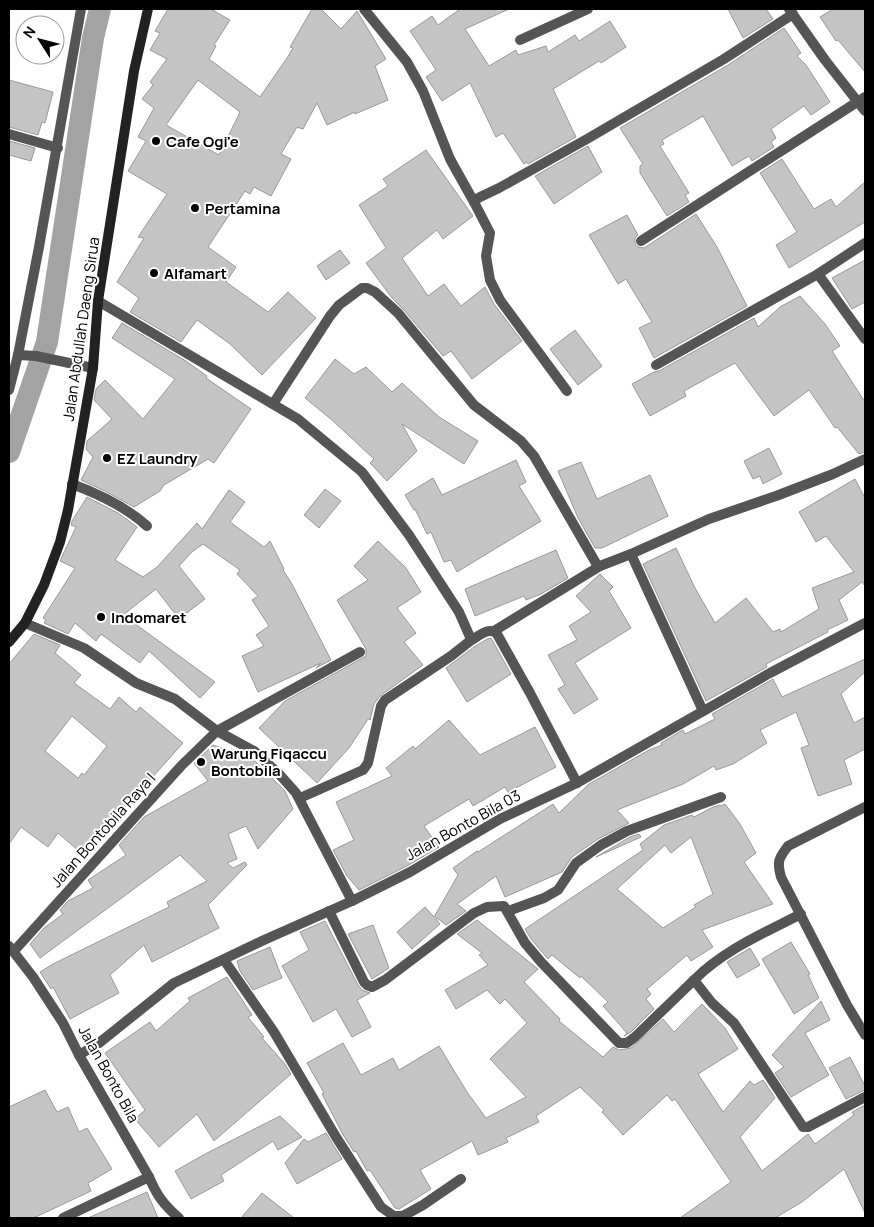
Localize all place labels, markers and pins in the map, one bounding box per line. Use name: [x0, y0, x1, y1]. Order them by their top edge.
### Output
place label: Cafe Ogi'e: [166, 131, 239, 152]
marker: Cafe Ogi'e: [150, 135, 162, 147]
place label: Pertamina: [205, 198, 280, 219]
marker: Pertamina: [189, 202, 201, 214]
place label: Alfamart: [164, 263, 227, 284]
marker: Alfamart: [148, 267, 160, 279]
place label: EZ Laundry: [117, 448, 198, 469]
marker: EZ Laundry: [101, 452, 113, 464]
place label: Indomaret: [111, 607, 186, 628]
marker: Indomaret: [95, 611, 107, 623]
place label: Warung Fiqaccu Bontobila: [211, 743, 327, 781]
marker: Warung Fiqaccu Bontobila: [195, 756, 207, 768]

